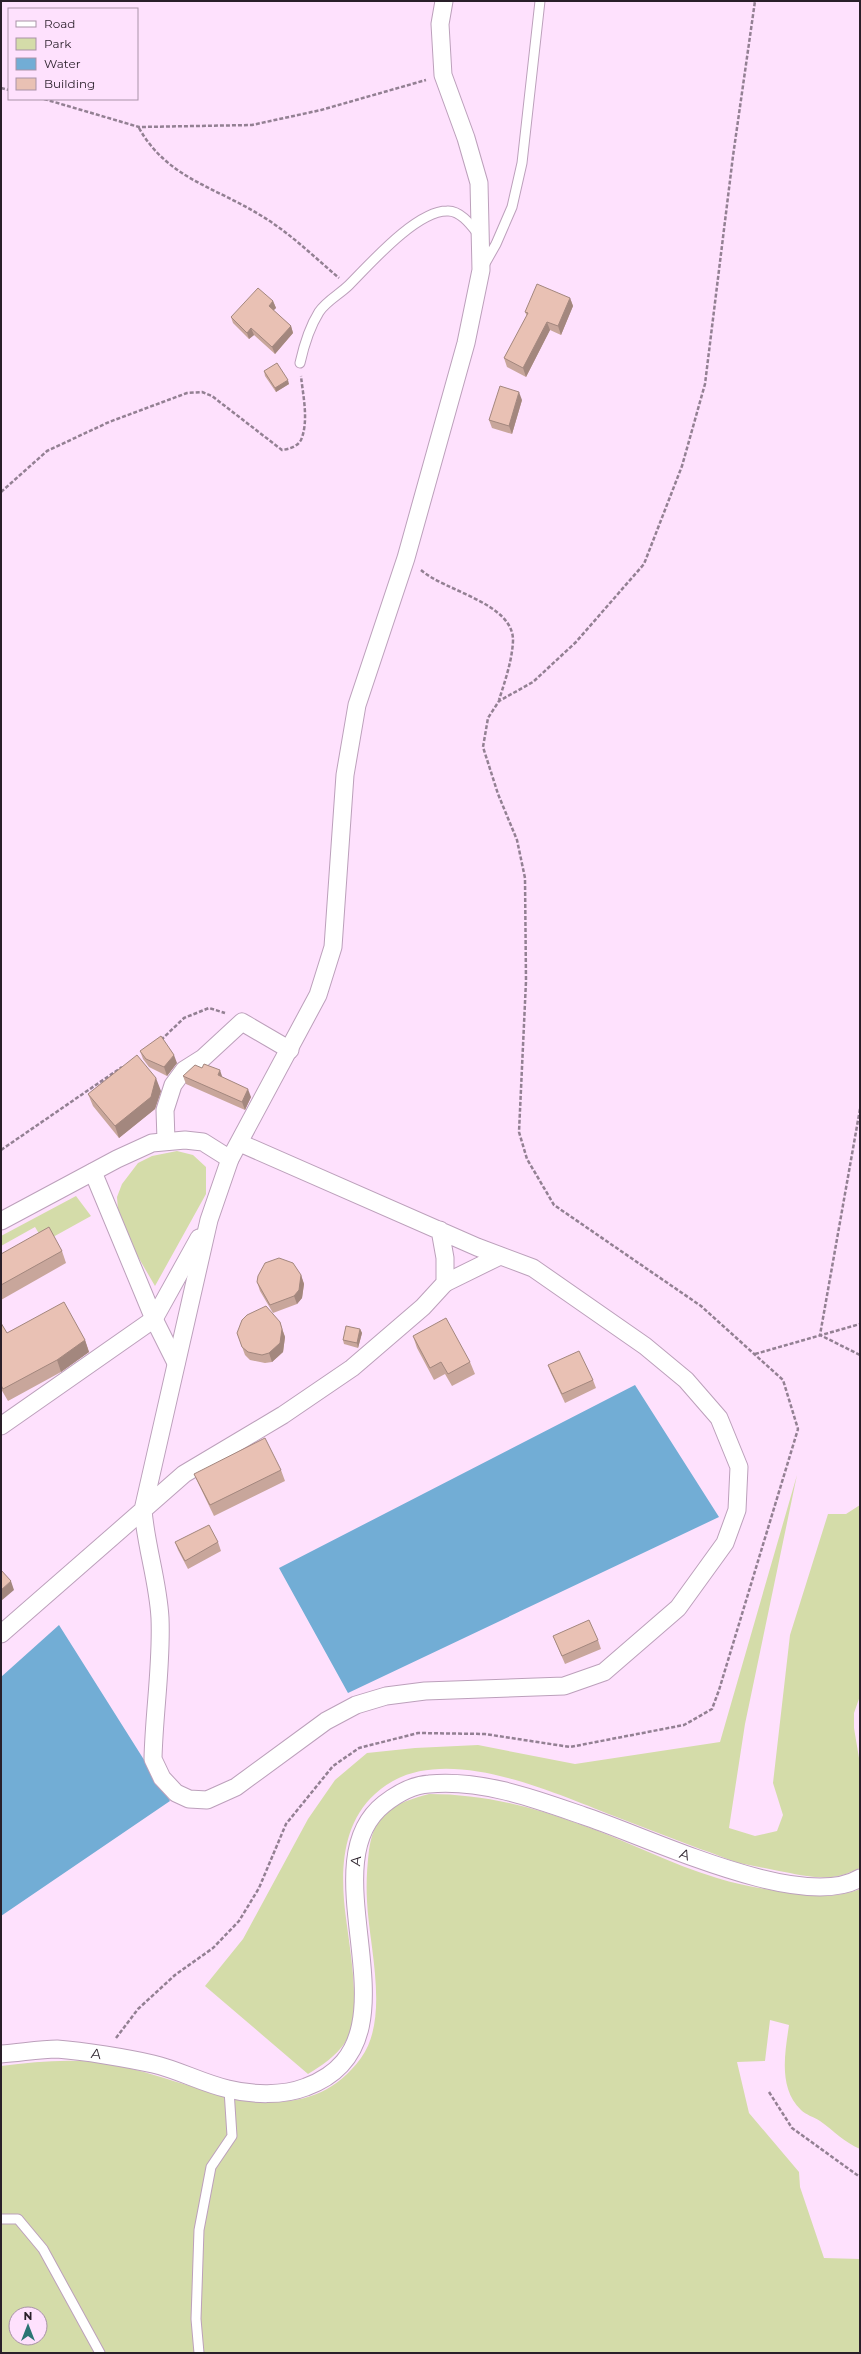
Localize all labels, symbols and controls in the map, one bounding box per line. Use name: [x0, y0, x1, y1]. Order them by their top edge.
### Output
legend: [8, 8, 138, 100]
text: Road: [44, 16, 75, 31]
text: Park: [44, 36, 72, 51]
text: Water: [44, 56, 81, 71]
text: Building: [44, 76, 95, 91]
street label: A: [677, 1844, 694, 1865]
street label: A: [346, 1854, 365, 1867]
street label: A: [90, 2044, 104, 2063]
north arrow: [8, 2306, 48, 2346]
text: N: [24, 2309, 32, 2323]

